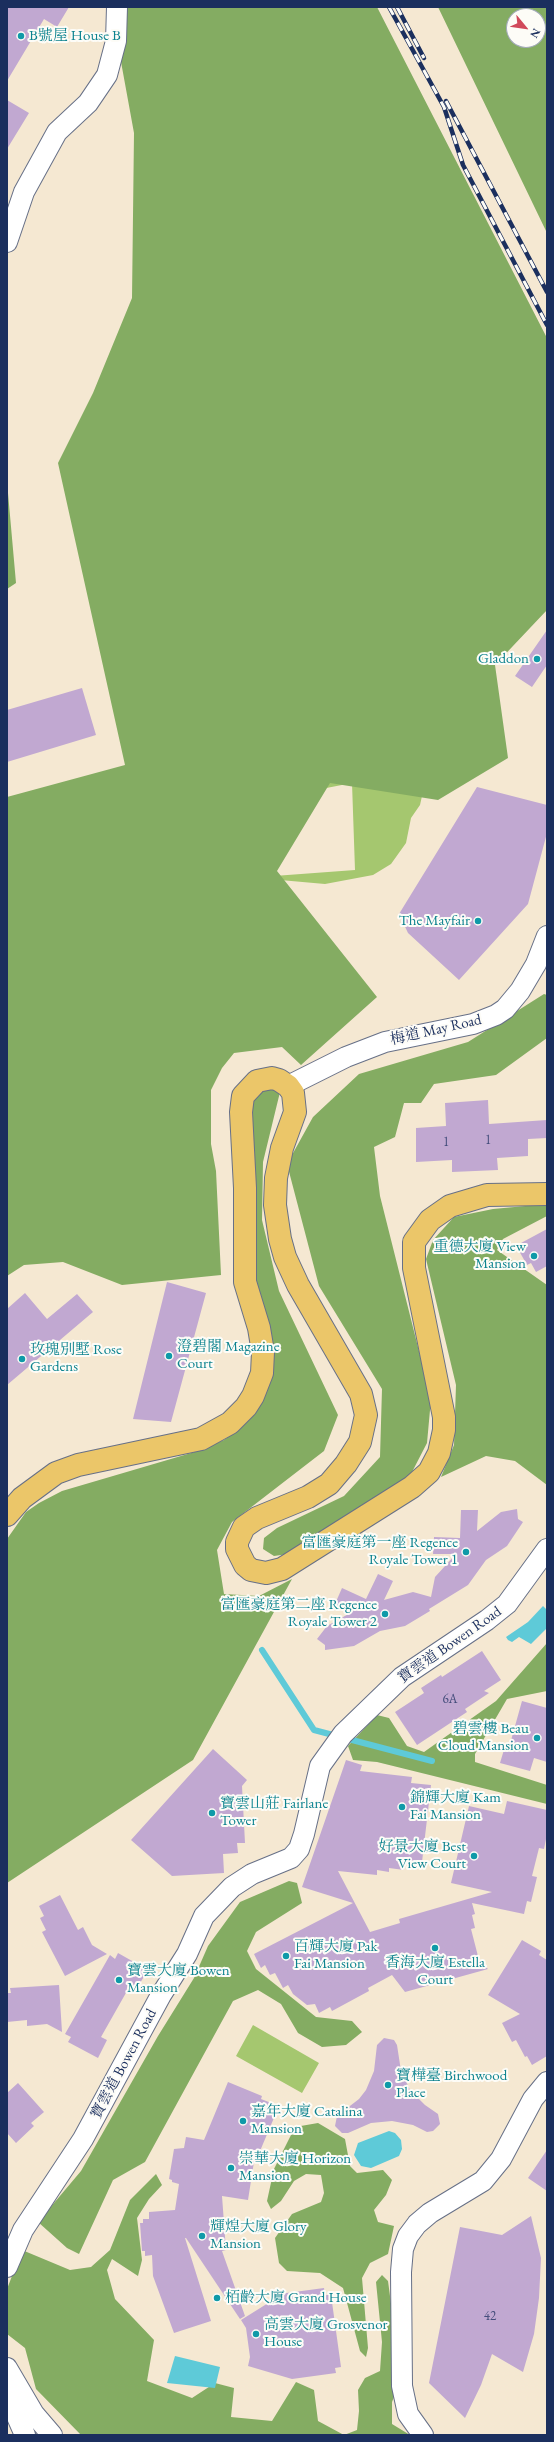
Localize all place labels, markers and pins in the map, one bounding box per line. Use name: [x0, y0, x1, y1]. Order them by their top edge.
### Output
place label: B號屋 House B: [29, 27, 121, 45]
marker: B號屋 House B: [16, 31, 26, 41]
place label: Gladdon: [478, 650, 529, 668]
marker: Gladdon: [532, 654, 542, 664]
place label: The Mayfair: [399, 912, 470, 930]
marker: The Mayfair: [473, 916, 483, 926]
place label: 重德大廈 View Mansion: [433, 1238, 526, 1273]
marker: 重德大廈 View Mansion: [529, 1251, 539, 1261]
place label: 澄碧閣 Magazine Court: [177, 1338, 280, 1373]
place label: 玫瑰別墅 Rose Gardens: [30, 1341, 122, 1376]
marker: 澄碧閣 Magazine Court: [164, 1351, 174, 1361]
marker: 玫瑰別墅 Rose Gardens: [17, 1354, 27, 1364]
place label: 富匯豪庭第一座 Regence Royale Tower 1: [302, 1534, 458, 1569]
marker: 富匯豪庭第一座 Regence Royale Tower 1: [461, 1547, 471, 1557]
place label: 富匯豪庭第二座 Regence Royale Tower 2: [221, 1596, 377, 1631]
marker: 富匯豪庭第二座 Regence Royale Tower 2: [380, 1609, 390, 1619]
place label: 碧雲樓 Beau Cloud Mansion: [438, 1720, 529, 1755]
marker: 碧雲樓 Beau Cloud Mansion: [532, 1733, 542, 1743]
place label: 錦輝大廈 Kam Fai Mansion: [410, 1789, 501, 1824]
place label: 寶雲山莊 Fairlane Tower: [220, 1795, 328, 1830]
marker: 錦輝大廈 Kam Fai Mansion: [397, 1802, 407, 1812]
marker: 寶雲山莊 Fairlane Tower: [207, 1808, 217, 1818]
place label: 好景大廈 Best View Court: [379, 1838, 466, 1873]
marker: 好景大廈 Best View Court: [469, 1851, 479, 1861]
place label: 百輝大廈 Pak Fai Mansion: [294, 1938, 378, 1973]
marker: 香海大廈 Estella Court: [430, 1943, 440, 1953]
marker: 百輝大廈 Pak Fai Mansion: [281, 1951, 291, 1961]
place label: 香海大廈 Estella Court: [385, 1954, 485, 1989]
place label: 寶雲大廈 Bowen Mansion: [127, 1962, 230, 1997]
marker: 寶雲大廈 Bowen Mansion: [114, 1975, 124, 1985]
place label: 寶樺臺 Birchwood Place: [396, 2067, 507, 2102]
marker: 寶樺臺 Birchwood Place: [383, 2080, 393, 2090]
place label: 嘉年大廈 Catalina Mansion: [251, 2103, 363, 2138]
marker: 嘉年大廈 Catalina Mansion: [238, 2116, 248, 2126]
place label: 崇華大廈 Horizon Mansion: [239, 2150, 351, 2185]
marker: 崇華大廈 Horizon Mansion: [226, 2163, 236, 2173]
place label: 輝煌大廈 Glory Mansion: [210, 2218, 307, 2253]
marker: 輝煌大廈 Glory Mansion: [197, 2231, 207, 2241]
place label: 栢齡大廈 Grand House: [225, 2289, 367, 2307]
marker: 栢齡大廈 Grand House: [212, 2293, 222, 2303]
place label: 高雲大廈 Grosvenor House: [264, 2316, 388, 2351]
marker: 高雲大廈 Grosvenor House: [251, 2329, 261, 2339]

